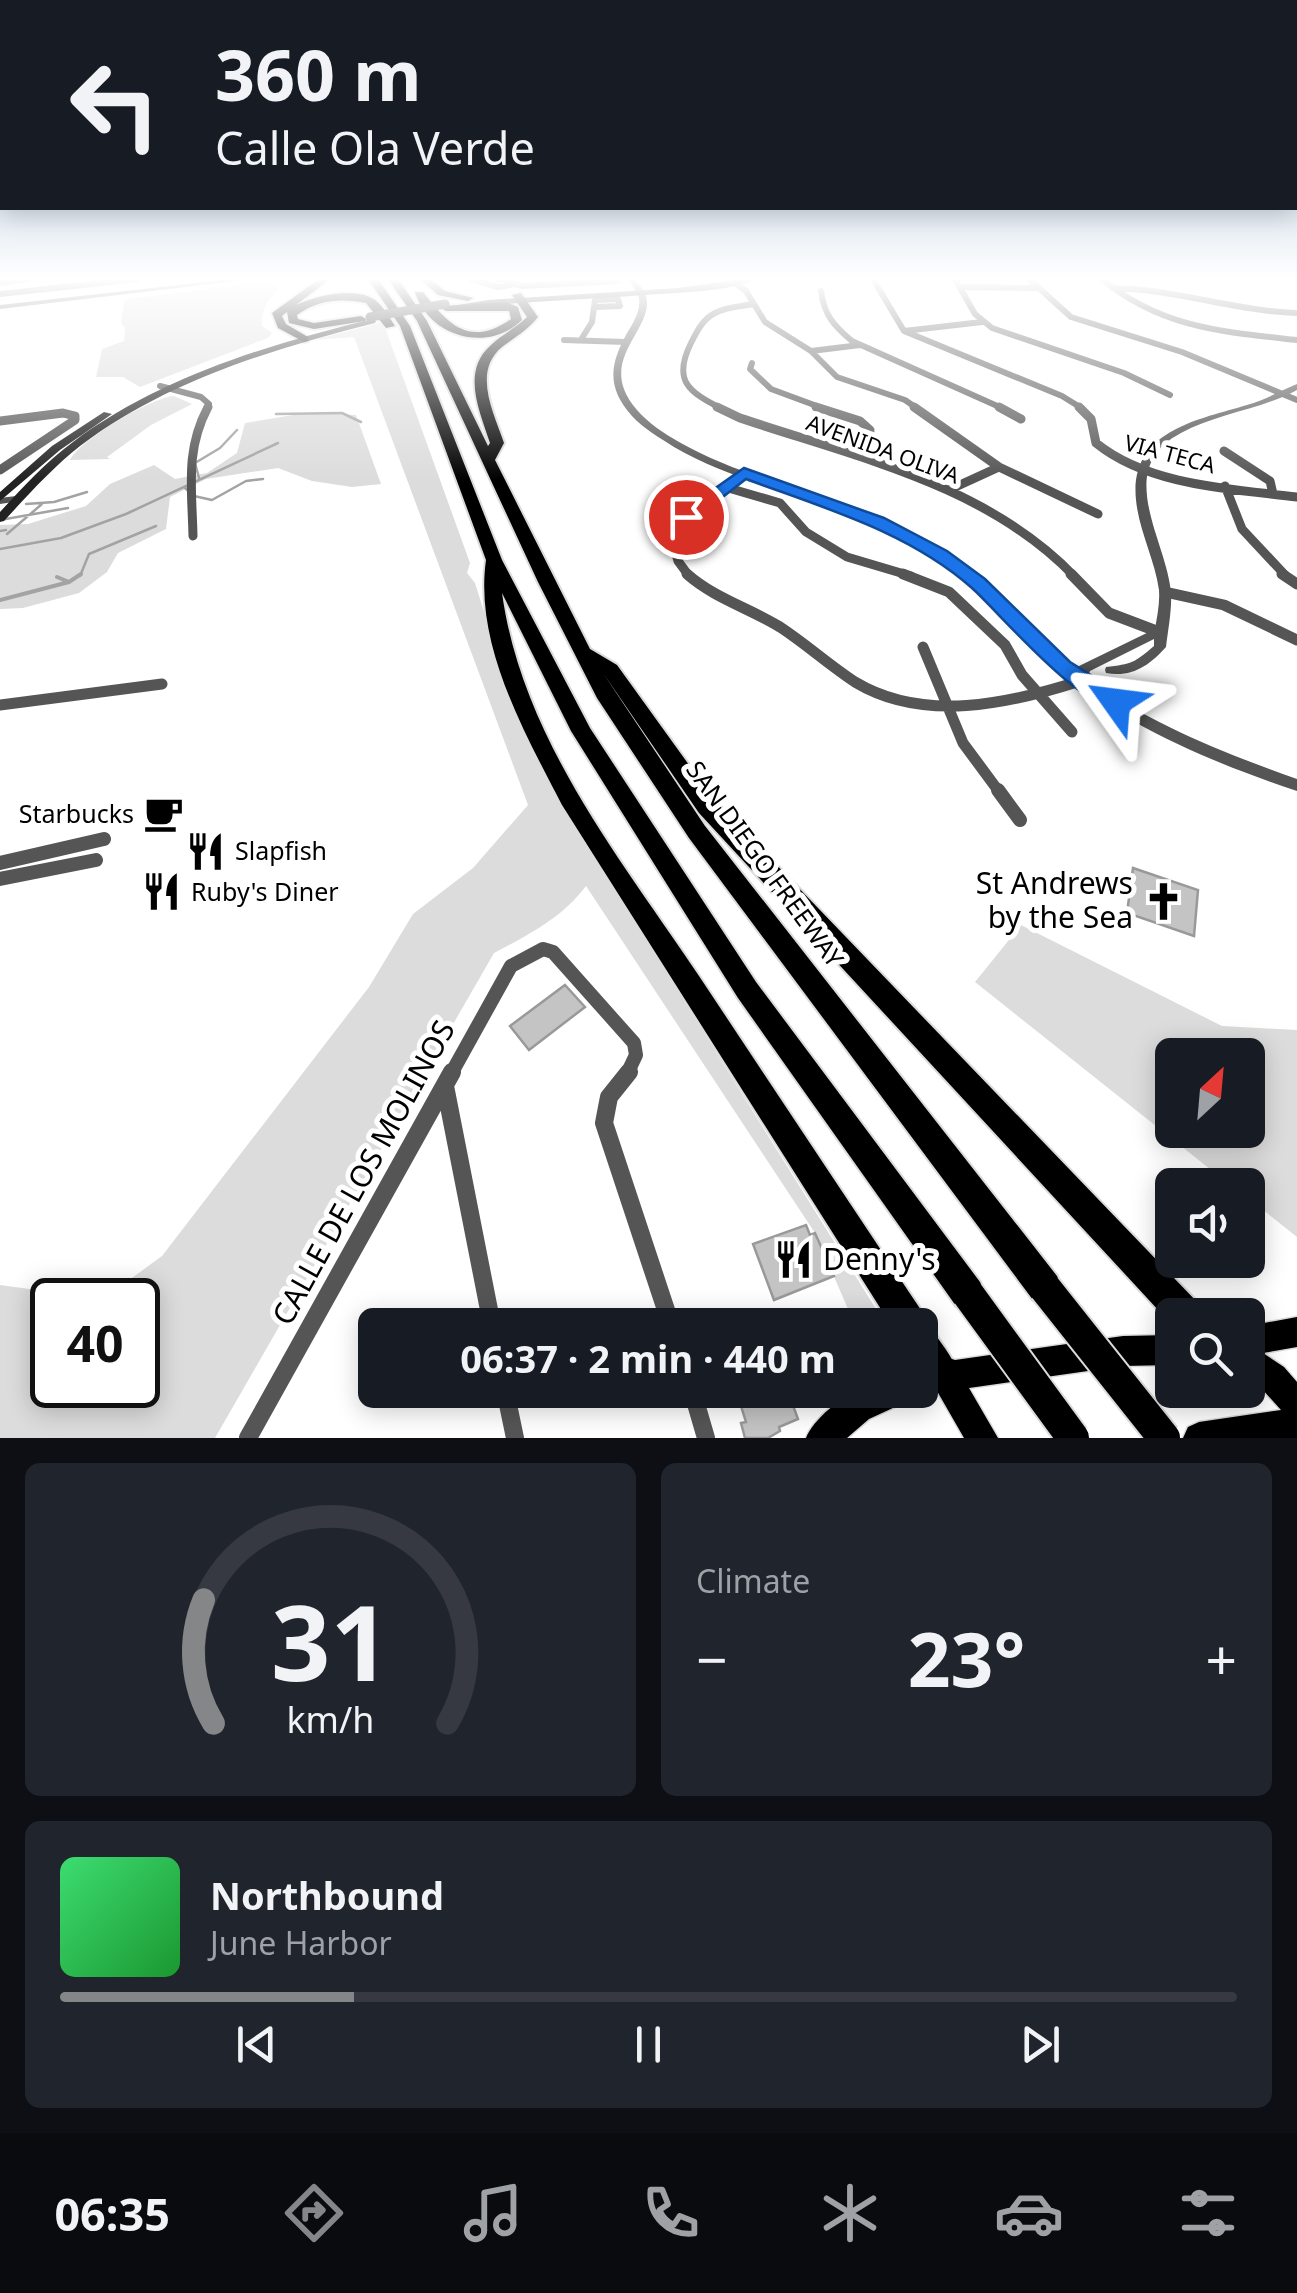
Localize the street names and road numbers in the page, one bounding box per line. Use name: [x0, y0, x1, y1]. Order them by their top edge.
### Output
street label: AVENIDA OLIVA: [803, 406, 965, 490]
street label: VIA TECA: [1122, 427, 1220, 480]
street label: SAN DIEGO FREEWAY: [679, 753, 853, 974]
street label: CALLE DE LOS MOLINOS: [262, 1013, 464, 1332]

